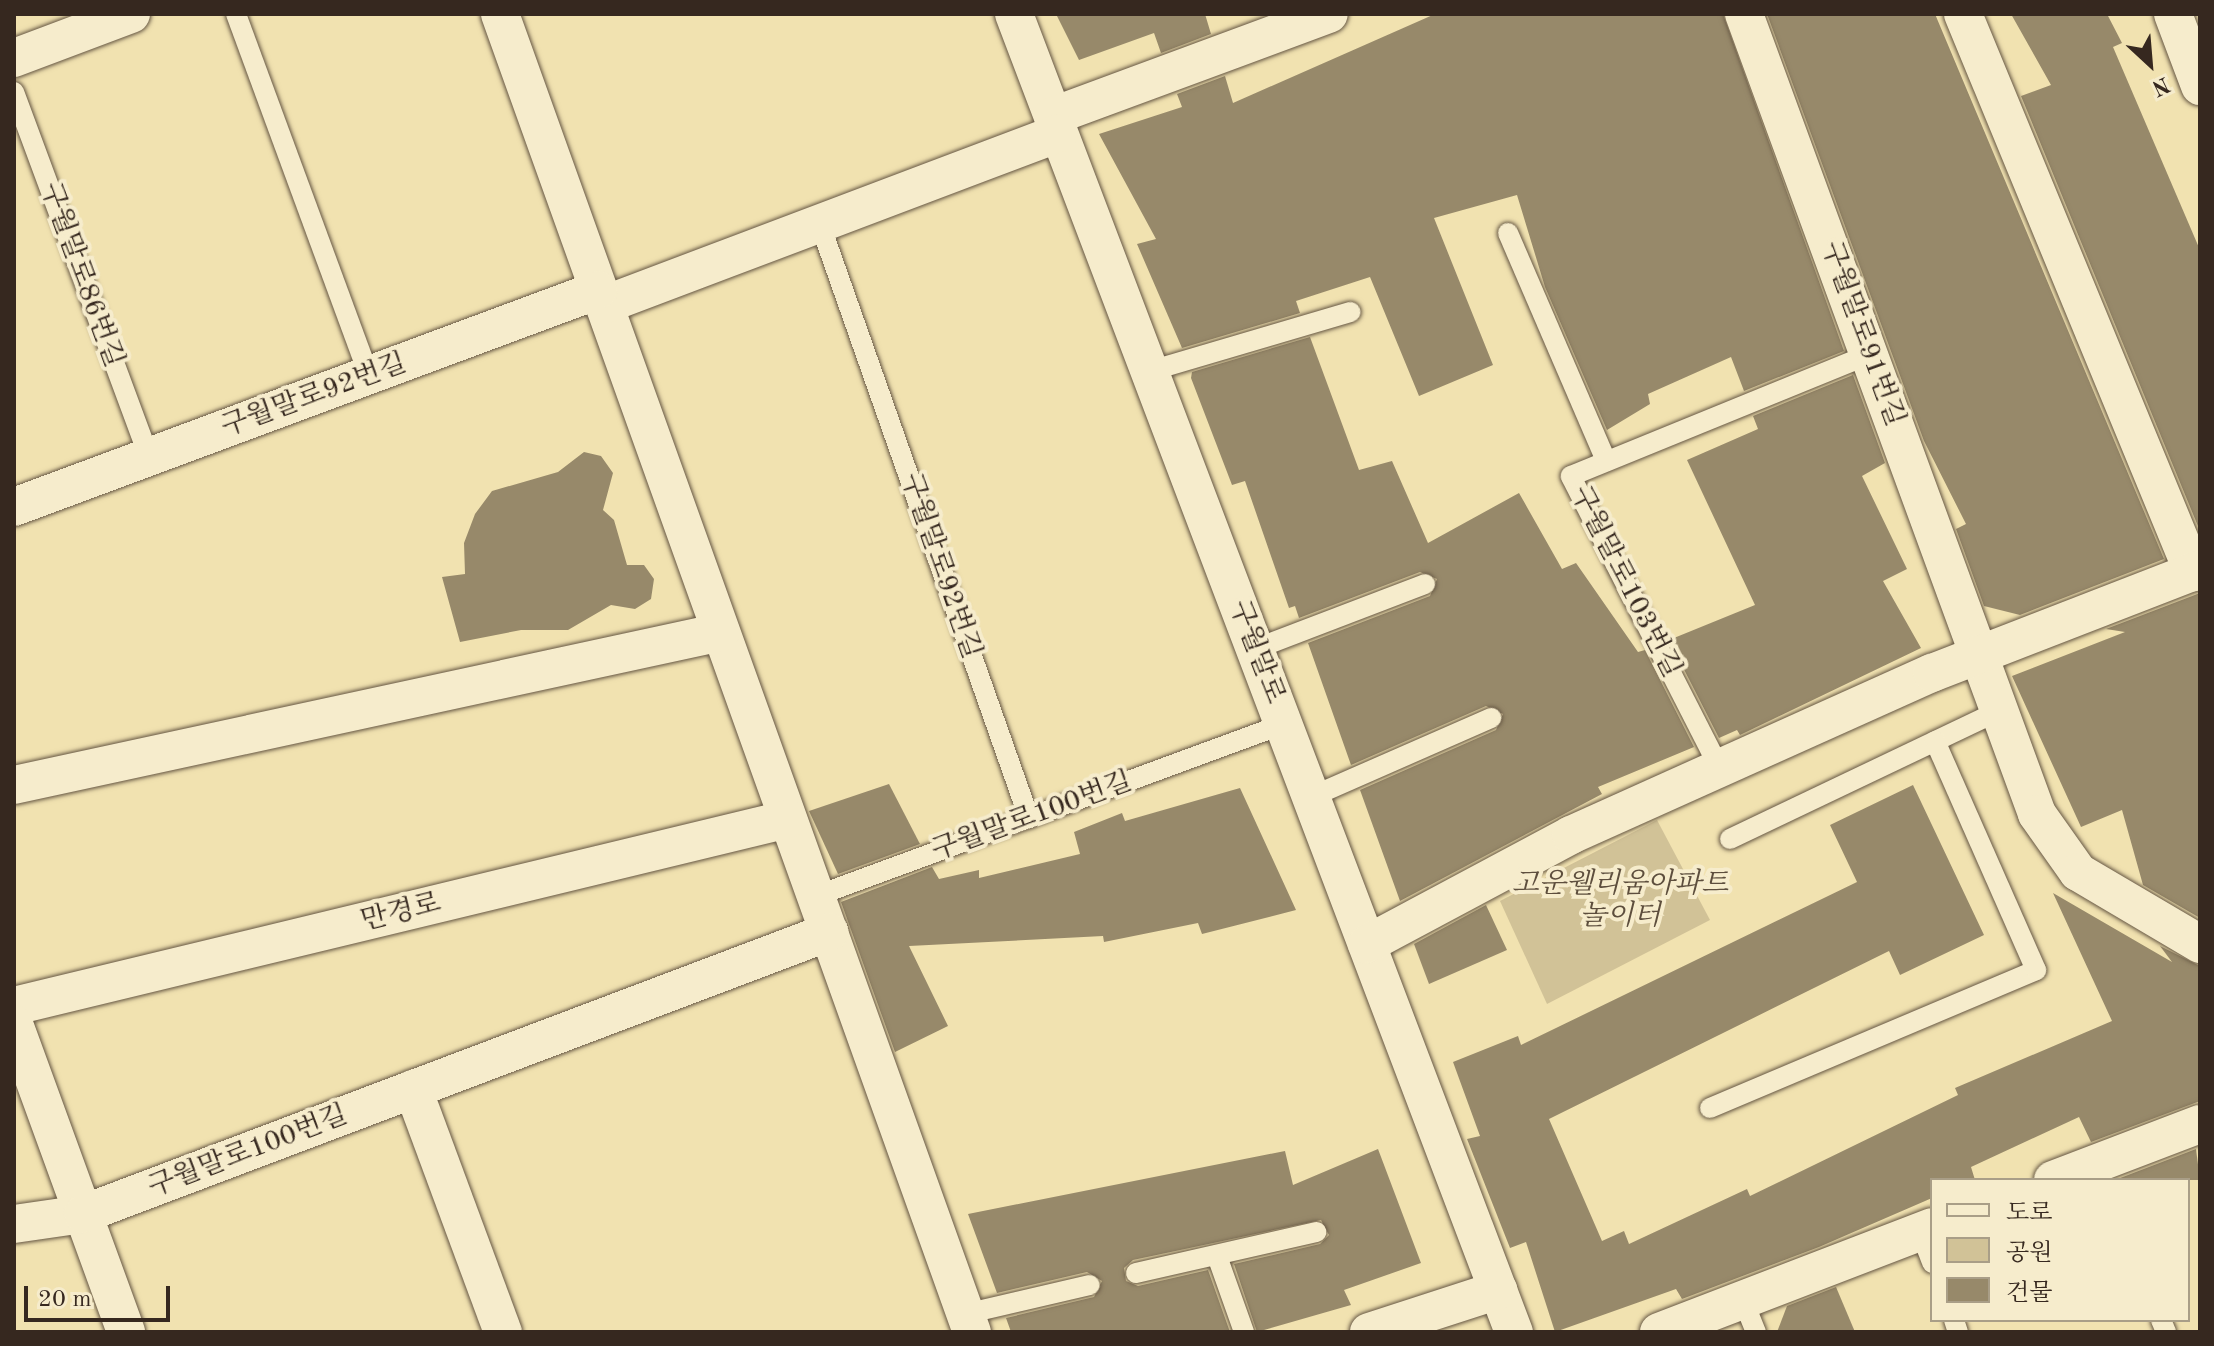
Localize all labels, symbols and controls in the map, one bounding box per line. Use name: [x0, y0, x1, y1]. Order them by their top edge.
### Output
north arrow: [2110, 24, 2190, 104]
text: N: [2148, 72, 2173, 99]
street label: 구월말로86번길: [32, 178, 130, 372]
street label: 구월말로91번길: [1813, 237, 1911, 431]
street label: 구월말로92번길: [217, 347, 411, 445]
street label: 구월말로92번길: [892, 468, 988, 664]
street label: 구월말로103번길: [1562, 480, 1688, 684]
street label: 구월말로: [1221, 595, 1291, 709]
street label: 구월말로100번길: [927, 765, 1137, 869]
park label: 고운웰리움아파트 놀이터: [1512, 868, 1728, 934]
street label: 만경로: [358, 887, 444, 939]
street label: 구월말로100번길: [143, 1099, 353, 1205]
legend: [1930, 1178, 2190, 1322]
text: 도로: [2006, 1202, 2052, 1226]
text: 공원: [2006, 1242, 2052, 1266]
scale bar: [28, 1270, 174, 1320]
text: 건물: [2006, 1282, 2052, 1306]
text: 20 m: [38, 1288, 92, 1312]

